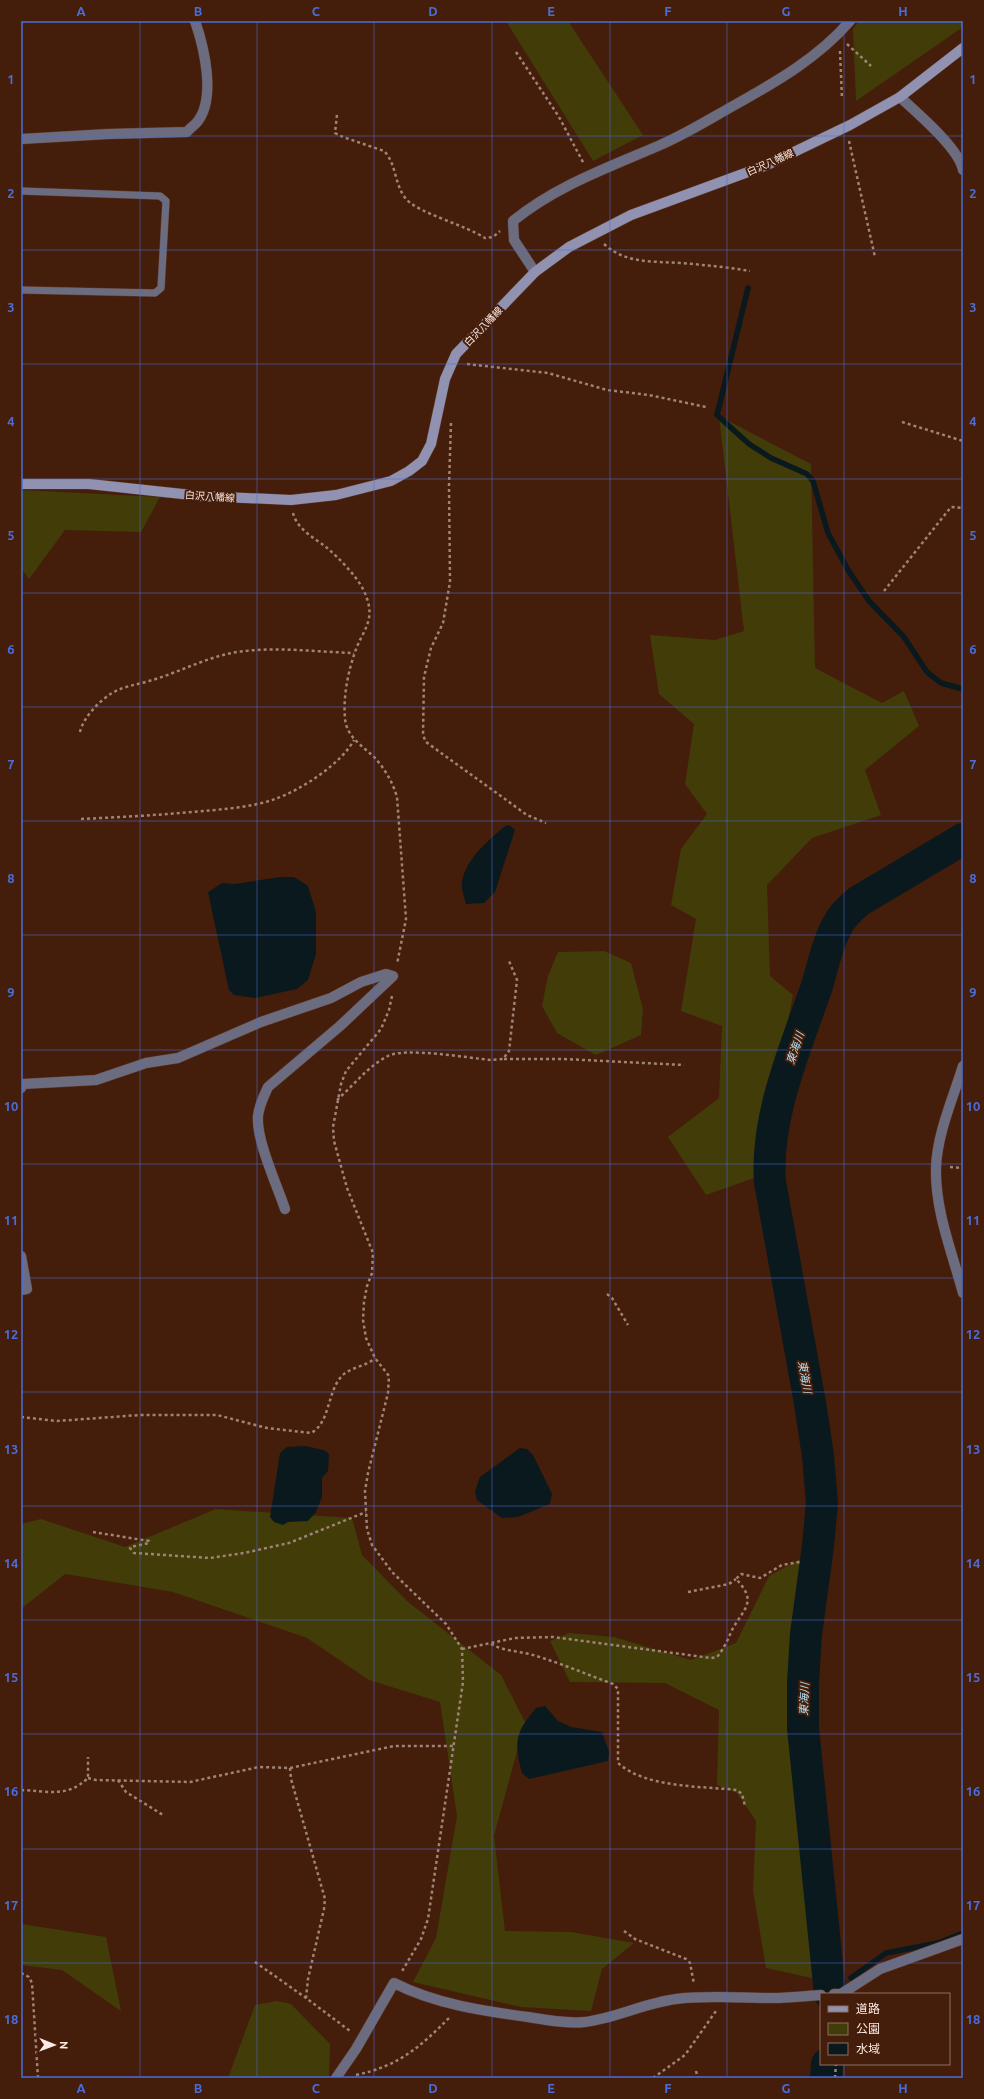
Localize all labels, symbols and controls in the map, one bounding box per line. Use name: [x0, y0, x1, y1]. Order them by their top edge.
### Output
text: A: [76, 4, 86, 18]
text: B: [194, 4, 203, 18]
text: C: [312, 4, 321, 18]
text: D: [428, 4, 438, 18]
text: E: [547, 4, 555, 18]
text: F: [664, 4, 672, 18]
text: G: [782, 4, 791, 18]
text: H: [898, 4, 908, 18]
text: 1: [7, 72, 15, 86]
text: 1: [969, 72, 977, 86]
street label: 白沢八幡線: [745, 147, 795, 178]
text: 2: [7, 186, 15, 200]
text: 2: [969, 186, 977, 200]
text: 3: [7, 300, 15, 314]
text: 3: [969, 300, 977, 314]
street label: 白沢八幡線: [462, 305, 505, 348]
text: 4: [7, 414, 15, 428]
text: 4: [969, 414, 977, 428]
street label: 白沢八幡線: [185, 489, 235, 504]
text: 5: [7, 528, 15, 542]
text: 5: [969, 528, 977, 542]
text: 6: [7, 642, 15, 656]
text: 6: [969, 642, 977, 656]
text: 7: [7, 757, 15, 771]
text: 7: [969, 757, 977, 771]
text: 8: [7, 871, 15, 885]
text: 8: [969, 871, 977, 885]
text: 9: [7, 985, 15, 999]
text: 9: [969, 985, 977, 999]
water label: 東海川: [784, 1030, 806, 1066]
text: 10: [4, 1099, 18, 1113]
text: 10: [966, 1099, 980, 1113]
text: 11: [4, 1213, 18, 1227]
text: 11: [966, 1213, 980, 1227]
text: 12: [4, 1327, 18, 1341]
text: 12: [966, 1327, 980, 1341]
water label: 東海川: [796, 1360, 814, 1395]
text: 13: [4, 1442, 18, 1456]
text: 13: [966, 1442, 980, 1456]
text: 14: [4, 1556, 18, 1570]
text: 14: [966, 1556, 980, 1570]
text: 15: [4, 1670, 18, 1684]
text: 15: [966, 1670, 980, 1684]
water label: 東海川: [797, 1681, 811, 1716]
text: 16: [4, 1784, 18, 1798]
text: 16: [966, 1784, 980, 1798]
text: 17: [4, 1898, 18, 1912]
text: 17: [966, 1898, 980, 1912]
legend: [820, 1993, 950, 2065]
text: 道路: [856, 2002, 880, 2015]
text: 18: [4, 2012, 18, 2026]
text: 18: [966, 2012, 980, 2026]
text: 公園: [856, 2022, 880, 2035]
north arrow: [34, 2025, 74, 2065]
text: N: [58, 2041, 70, 2049]
text: 水域: [856, 2042, 880, 2055]
text: A: [76, 2081, 86, 2095]
text: B: [194, 2081, 203, 2095]
text: C: [312, 2081, 321, 2095]
text: D: [428, 2081, 438, 2095]
text: E: [547, 2081, 555, 2095]
text: F: [664, 2081, 672, 2095]
text: G: [782, 2081, 791, 2095]
text: H: [898, 2081, 908, 2095]

